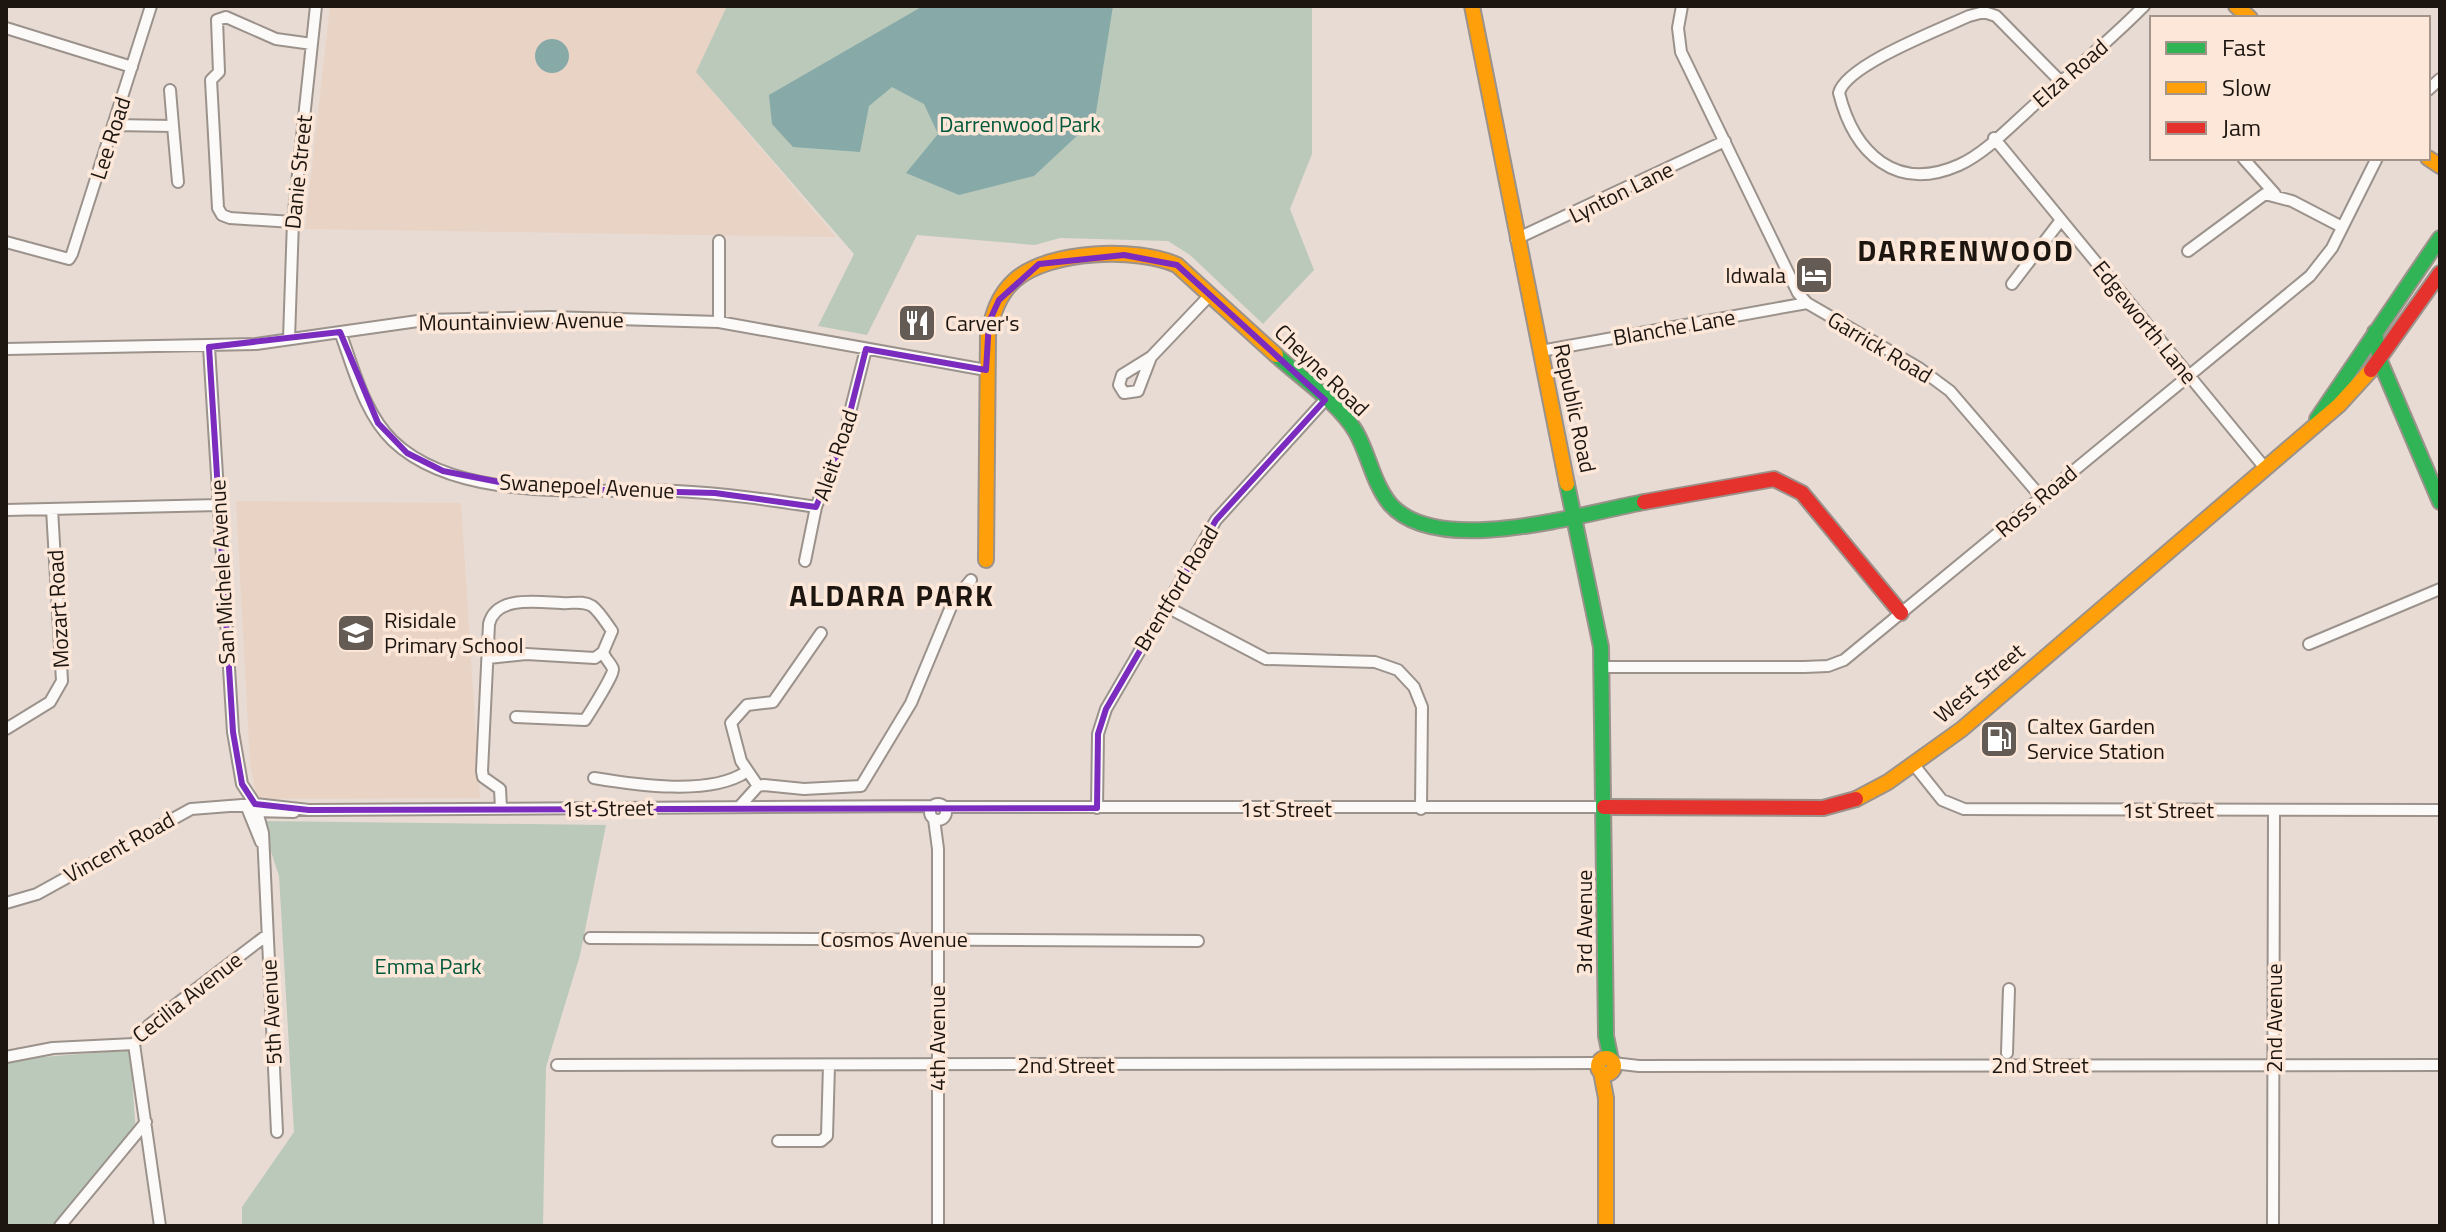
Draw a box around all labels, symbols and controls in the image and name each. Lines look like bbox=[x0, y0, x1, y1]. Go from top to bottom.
legend bbox=[2150, 16, 2430, 160]
text: Fast bbox=[2222, 29, 2266, 65]
street label: Elza Road bbox=[2025, 30, 2115, 116]
text: Slow bbox=[2222, 69, 2271, 105]
street label: Lee Road bbox=[81, 92, 139, 184]
park label: Darrenwood Park bbox=[939, 107, 1101, 141]
text: Jam bbox=[2222, 109, 2261, 145]
street label: Danie Street bbox=[275, 113, 321, 231]
street label: Lynton Lane bbox=[1563, 152, 1679, 232]
district label: DARRENWOOD bbox=[1857, 227, 2075, 273]
street label: Edgeworth Lane bbox=[2084, 253, 2206, 391]
hotel icon: Idwala bbox=[1793, 254, 1835, 296]
place label: Idwala bbox=[1725, 258, 1786, 292]
street label: Blanche Lane bbox=[1610, 300, 1738, 354]
street label: Mountainview Avenue bbox=[418, 302, 624, 340]
restaurant icon: Carver's bbox=[896, 302, 938, 344]
street label: Garrick Road bbox=[1821, 302, 1939, 392]
place label: Carver's bbox=[945, 306, 1019, 340]
street label: Cheyne Road bbox=[1267, 316, 1377, 424]
street label: Republic Road bbox=[1545, 340, 1605, 476]
street label: Aleit Road bbox=[804, 405, 866, 505]
street label: Ross Road bbox=[1988, 457, 2084, 545]
street label: Swanepoel Avenue bbox=[499, 464, 675, 508]
street label: San Michele Avenue bbox=[200, 479, 244, 665]
street label: Brentford Road bbox=[1125, 519, 1227, 657]
street label: Mozart Road bbox=[38, 549, 78, 669]
district label: ALDARA PARK bbox=[789, 572, 995, 618]
place label: Risidale Primary School bbox=[384, 603, 524, 662]
school or university icon: Risidale Primary School bbox=[335, 612, 377, 654]
street label: West Street bbox=[1926, 635, 2032, 731]
place label: Caltex Garden Service Station bbox=[2027, 709, 2165, 768]
fuel station icon: Caltex Garden Service Station bbox=[1978, 718, 2020, 760]
street label: 1st Street bbox=[562, 790, 654, 826]
street label: 1st Street bbox=[1240, 792, 1332, 826]
street label: 1st Street bbox=[2122, 793, 2214, 827]
street label: Vincent Road bbox=[57, 803, 181, 891]
street label: 3rd Avenue bbox=[1567, 870, 1601, 974]
street label: Cosmos Avenue bbox=[820, 922, 968, 956]
street label: Cecilia Avenue bbox=[125, 943, 249, 1051]
park label: Emma Park bbox=[375, 949, 482, 983]
street label: 5th Avenue bbox=[251, 958, 291, 1066]
street label: 2nd Avenue bbox=[2257, 963, 2291, 1073]
street label: 4th Avenue bbox=[920, 985, 954, 1091]
street label: 2nd Street bbox=[1017, 1048, 1115, 1082]
street label: 2nd Street bbox=[1991, 1048, 2089, 1082]

